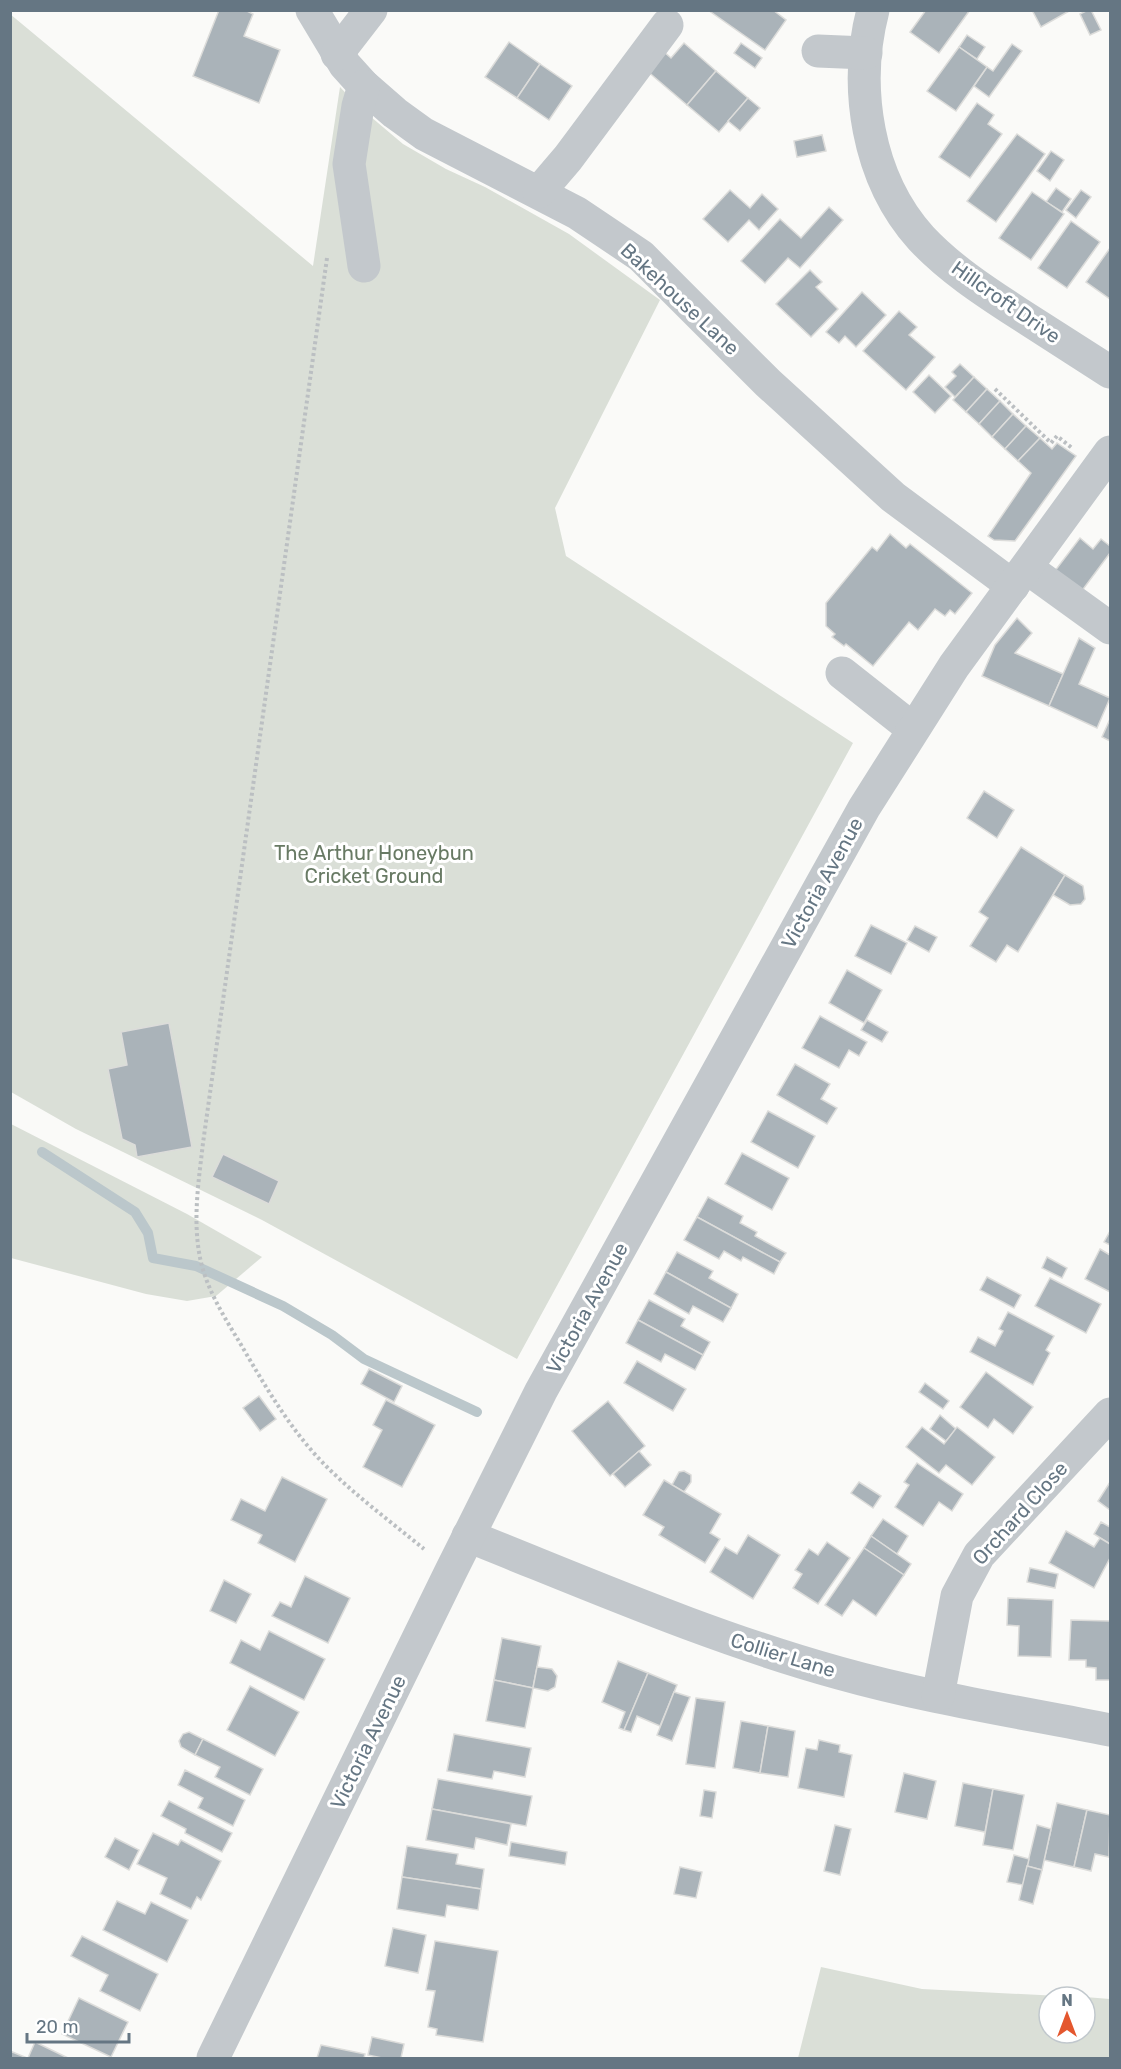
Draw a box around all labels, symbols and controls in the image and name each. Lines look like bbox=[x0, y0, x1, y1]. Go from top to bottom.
street label: Bakehouse Lane bbox=[616, 238, 744, 360]
street label: Hillcroft Drive bbox=[947, 256, 1065, 348]
street label: Victoria Avenue bbox=[776, 813, 868, 953]
park label: The Arthur Honeybun Cricket Ground bbox=[274, 841, 474, 888]
street label: Victoria Avenue bbox=[541, 1238, 633, 1378]
street label: Orchard Close bbox=[967, 1456, 1073, 1570]
street label: Collier Lane bbox=[728, 1628, 838, 1682]
street label: Victoria Avenue bbox=[325, 1671, 411, 1813]
north arrow bbox=[1037, 1985, 1097, 2045]
text: N bbox=[1061, 1991, 1073, 2010]
scale bar bbox=[27, 2006, 129, 2044]
text: 20 m bbox=[36, 2016, 78, 2038]

